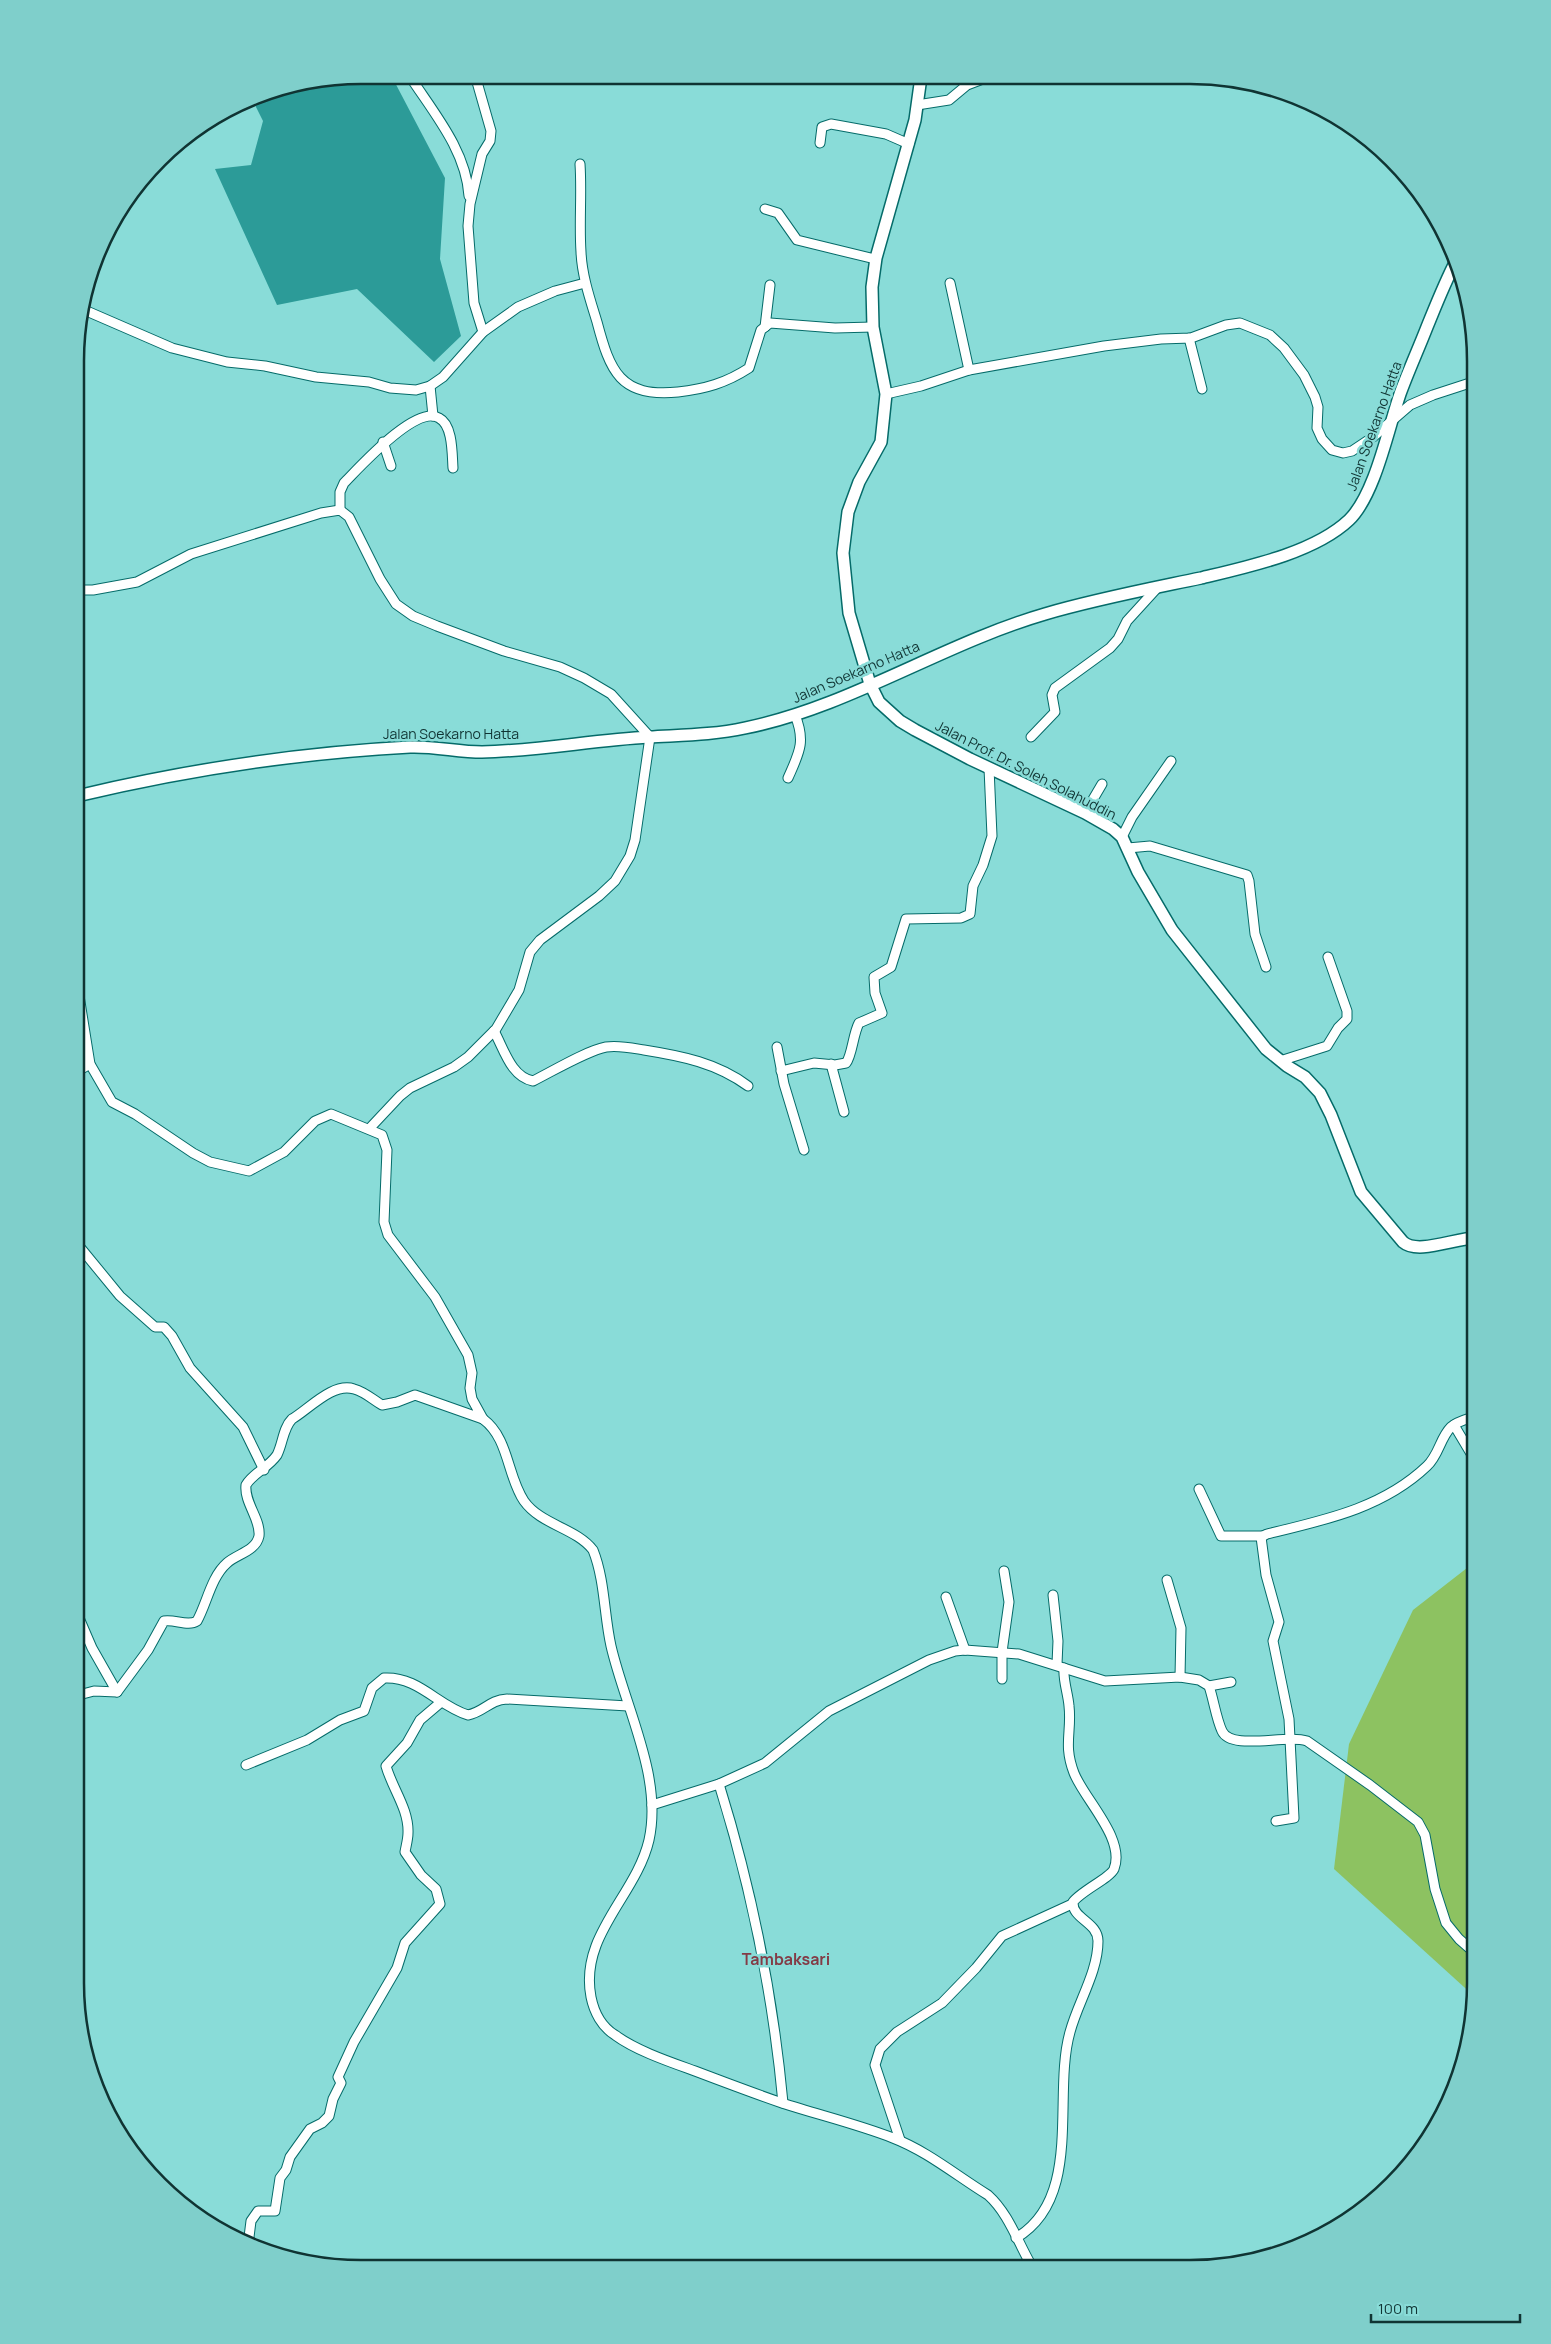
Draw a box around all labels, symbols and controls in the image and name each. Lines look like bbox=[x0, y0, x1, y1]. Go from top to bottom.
street label: Jalan Soekarno Hatta bbox=[1341, 359, 1406, 493]
street label: Jalan Soekarno Hatta bbox=[789, 636, 922, 707]
street label: Jalan Prof. Dr. Soleh Solahuddin bbox=[933, 716, 1120, 824]
street label: Jalan Soekarno Hatta bbox=[383, 724, 519, 743]
district label: Tambaksari bbox=[742, 1948, 830, 1970]
scale bar bbox=[1371, 2292, 1520, 2324]
text: 100 m bbox=[1378, 2298, 1418, 2319]

